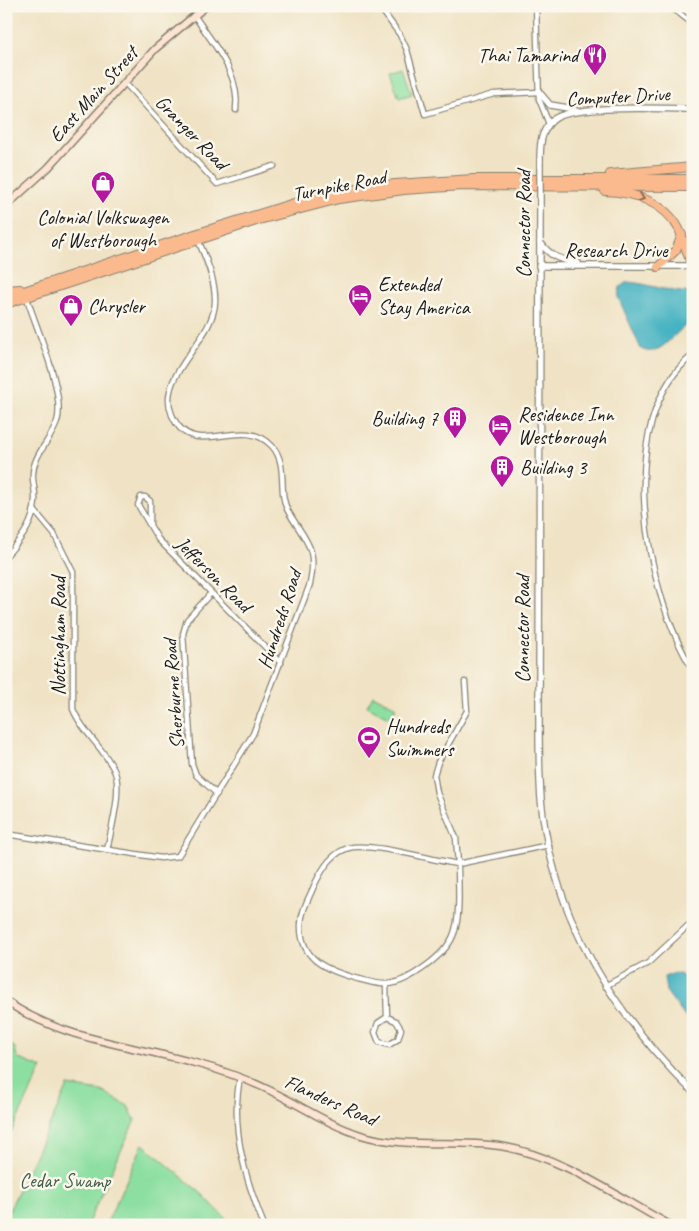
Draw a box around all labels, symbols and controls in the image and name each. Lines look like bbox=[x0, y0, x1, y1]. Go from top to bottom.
street label: East Main Street bbox=[44, 39, 145, 148]
restaurant icon: Thai Tamarind bbox=[582, 42, 608, 76]
place label: Thai Tamarind bbox=[478, 43, 581, 68]
street label: Computer Drive bbox=[566, 81, 672, 112]
street label: Granger Road bbox=[150, 90, 236, 177]
street label: Turnpike Road bbox=[290, 164, 391, 207]
street label: Connector Road bbox=[511, 167, 536, 278]
shop icon: Colonial Volkswagen of Westborough bbox=[90, 170, 116, 204]
one-way arrow bbox=[636, 192, 644, 202]
place label: Colonial Volkswagen of Westborough bbox=[37, 205, 170, 253]
street label: Research Drive bbox=[565, 238, 669, 263]
place label: Extended Stay America bbox=[378, 272, 471, 320]
hotel icon: Extended Stay America bbox=[347, 283, 373, 317]
shop icon: Chrysler bbox=[58, 293, 84, 327]
place label: Chrysler bbox=[88, 294, 146, 319]
place label: Residence Inn Westborough bbox=[518, 402, 614, 450]
building icon: Building 7 bbox=[442, 405, 468, 439]
place label: Building 7 bbox=[372, 406, 439, 431]
hotel icon: Residence Inn Westborough bbox=[487, 413, 513, 447]
building icon: Building 3 bbox=[489, 454, 515, 488]
place label: Building 3 bbox=[520, 455, 588, 480]
street label: Jefferson Road bbox=[170, 530, 259, 620]
street label: Hundreds Road bbox=[252, 563, 308, 672]
street label: Connector Road bbox=[510, 572, 535, 683]
street label: Nottingham Road bbox=[46, 573, 71, 695]
street label: Sherburne Road bbox=[157, 635, 190, 750]
place label: Hundreds Swimmers bbox=[386, 714, 456, 762]
sports icon: Hundreds Swimmers bbox=[356, 725, 382, 759]
street label: Flanders Road bbox=[281, 1069, 384, 1133]
park label: Cedar Swamp bbox=[20, 1168, 112, 1193]

